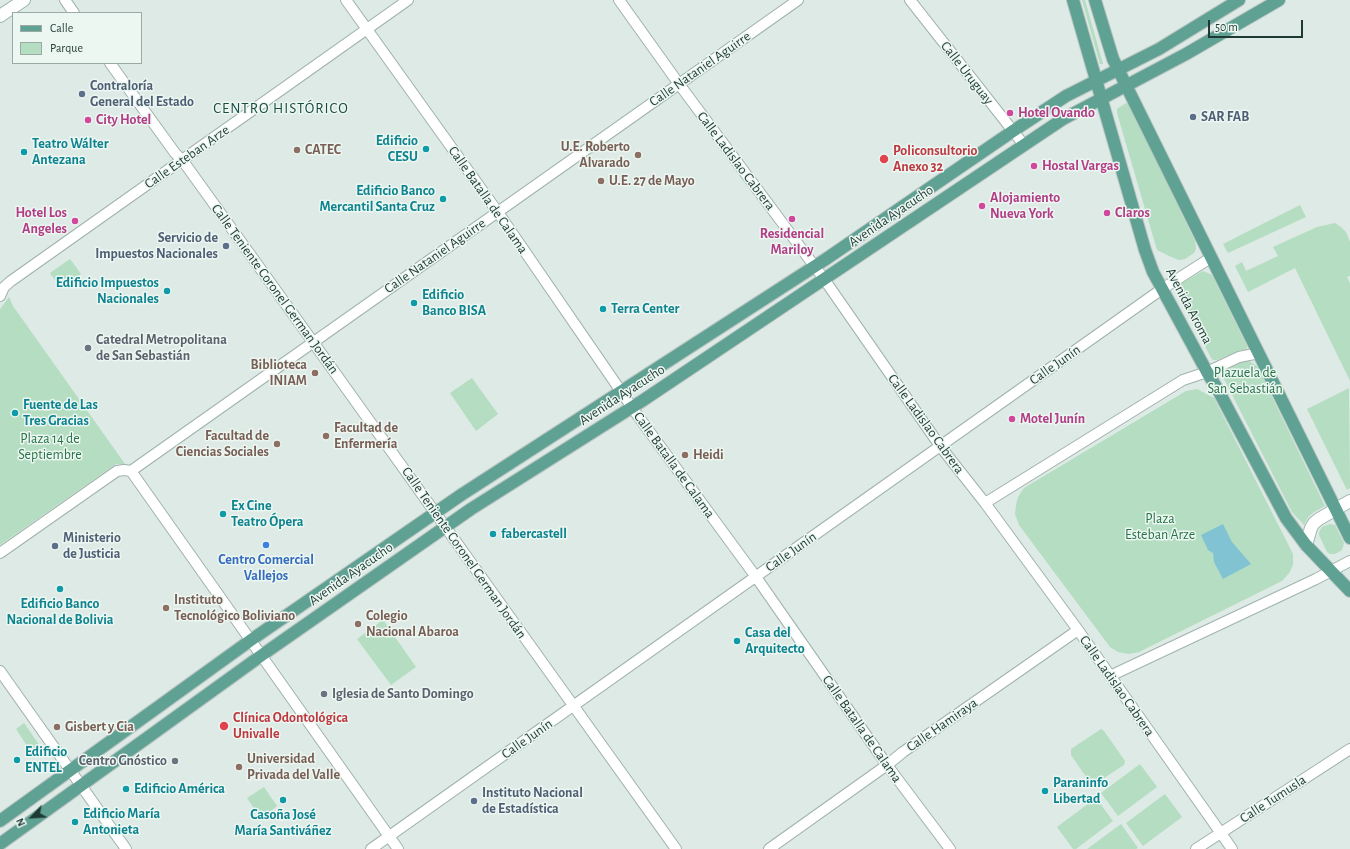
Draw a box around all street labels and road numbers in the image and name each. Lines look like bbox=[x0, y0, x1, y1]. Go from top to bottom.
street label: Calle Nataniel Aguirre bbox=[646, 28, 754, 110]
street label: Calle Uruguay bbox=[937, 38, 997, 108]
street label: Calle Ladislao Cabrera bbox=[693, 108, 779, 214]
street label: Calle Esteban Arze bbox=[141, 122, 233, 192]
street label: Calle Batalla de Calama bbox=[445, 143, 531, 257]
street label: Avenida Ayacucho bbox=[845, 181, 937, 251]
street label: Calle Teniente Coronel German Jordán bbox=[208, 201, 342, 377]
street label: Calle Nataniel Aguirre bbox=[381, 215, 489, 297]
street label: Avenida Aroma bbox=[1162, 265, 1216, 347]
street label: Calle Junín bbox=[1026, 341, 1084, 389]
street label: Avenida Ayacucho bbox=[576, 361, 668, 429]
street label: Calle Ladislao Cabrera bbox=[884, 371, 968, 477]
street label: Calle Batalla de Calama bbox=[630, 409, 718, 521]
street label: Calle Teniente Coronel German Jordán bbox=[398, 464, 530, 642]
street label: Calle Junín bbox=[762, 528, 820, 576]
street label: Avenida Ayacucho bbox=[306, 539, 396, 609]
street label: Calle Ladislao Cabrera bbox=[1076, 632, 1158, 740]
street label: Calle Batalla de Calama bbox=[819, 672, 905, 786]
street label: Calle Hamiraya bbox=[903, 694, 981, 756]
street label: Calle Junín bbox=[498, 715, 556, 763]
street label: Calle Tumusla bbox=[1237, 771, 1309, 827]

